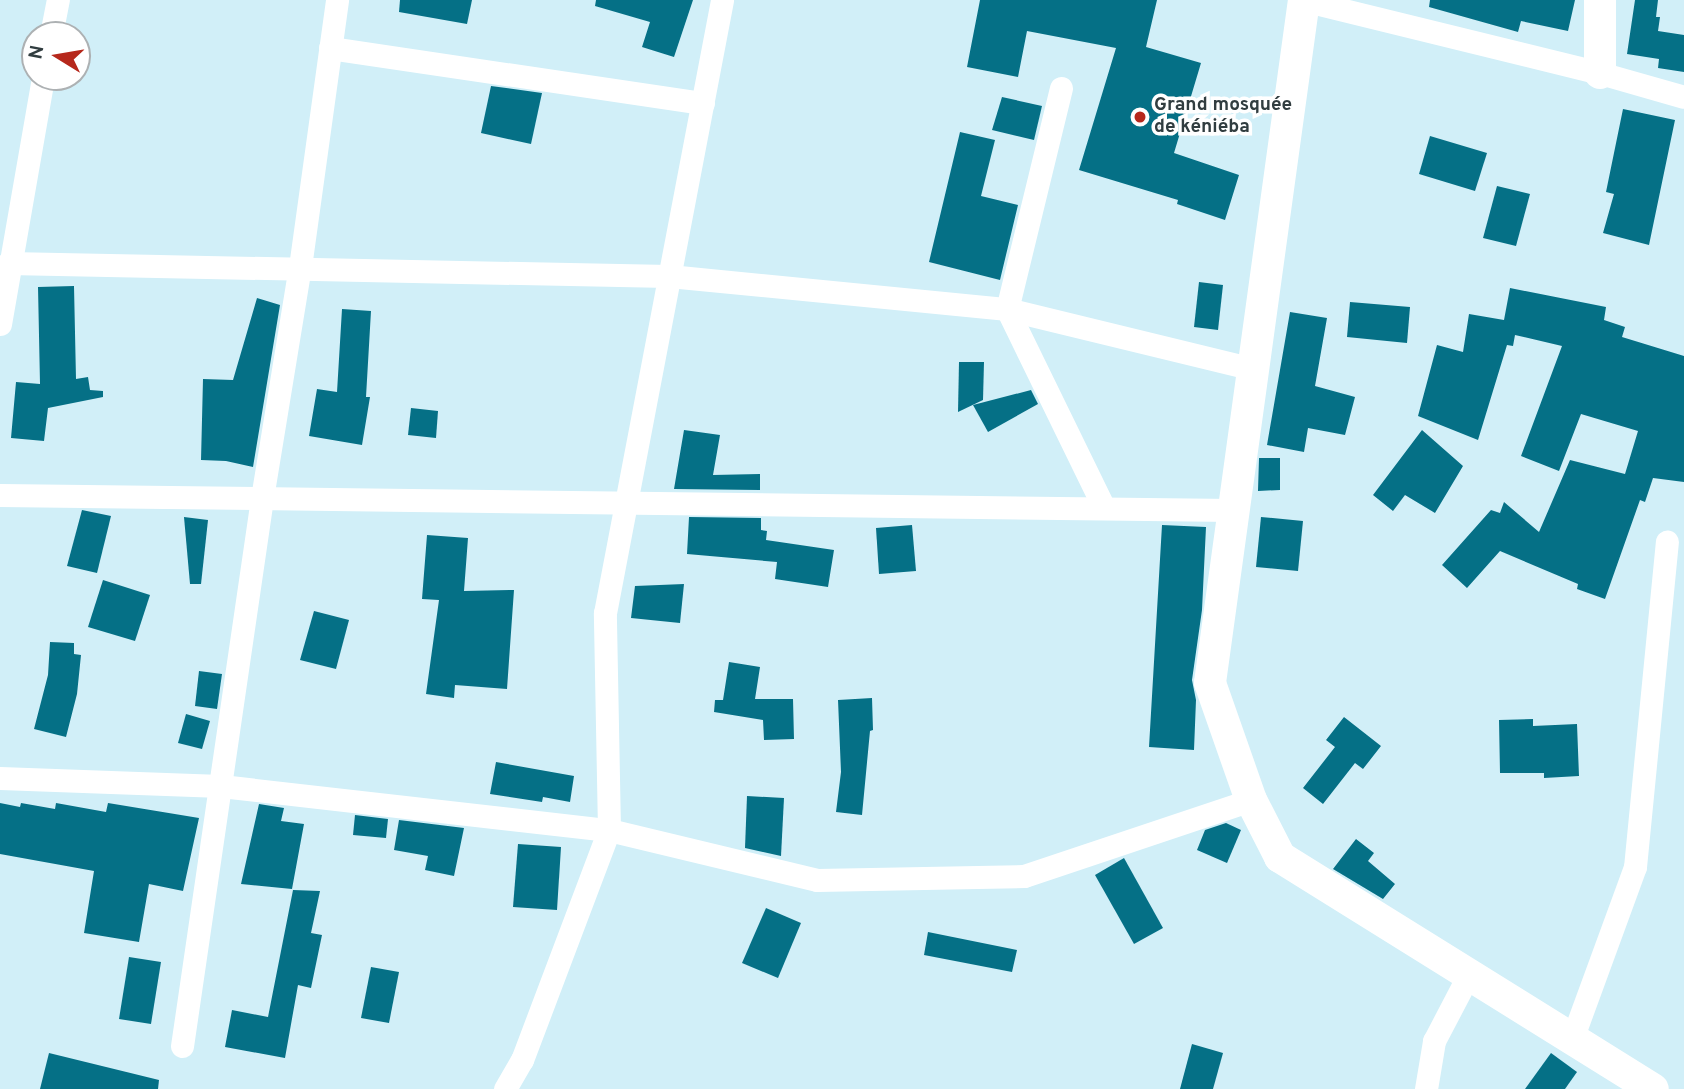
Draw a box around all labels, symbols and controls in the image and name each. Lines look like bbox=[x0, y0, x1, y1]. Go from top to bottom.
north arrow bbox=[21, 21, 91, 91]
text: N bbox=[24, 43, 50, 61]
place label: Grand mosquée de kéniéba bbox=[1154, 95, 1292, 139]
marker: Grand mosquée de kéniéba bbox=[1132, 109, 1148, 125]

